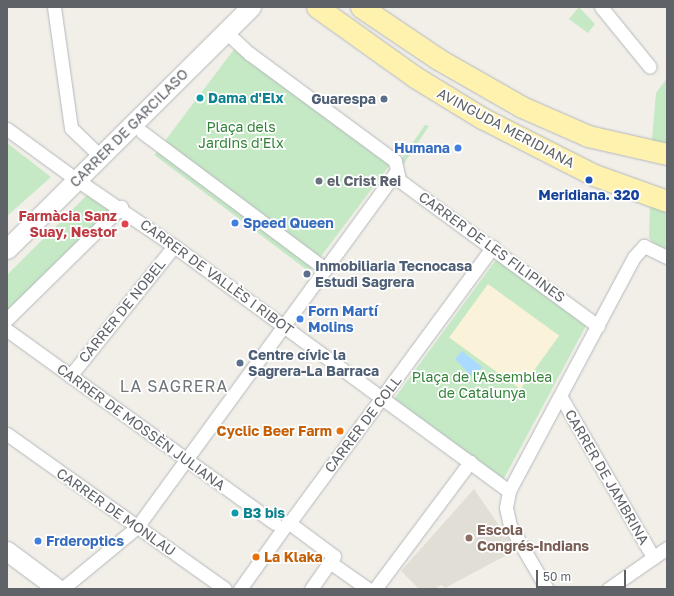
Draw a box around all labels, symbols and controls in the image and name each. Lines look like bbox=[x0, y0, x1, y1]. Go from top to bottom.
street label: CARRER DE GARCILASO bbox=[66, 65, 192, 191]
street label: AVINGUDA MERIDIANA bbox=[434, 85, 578, 171]
place label: Dama d'Elx bbox=[208, 90, 284, 106]
place label: Guarespa bbox=[311, 91, 376, 107]
marker: Dama d'Elx bbox=[195, 93, 205, 103]
marker: Guarespa bbox=[379, 94, 389, 104]
park label: Plaça dels Jardins d'Elx bbox=[198, 119, 284, 152]
place label: Humana bbox=[394, 140, 450, 156]
marker: Humana bbox=[453, 143, 463, 153]
place label: el Crist Rei bbox=[327, 173, 401, 189]
marker: Meridiana. 320 bbox=[584, 175, 594, 185]
marker: el Crist Rei bbox=[314, 176, 324, 186]
place label: Meridiana. 320 bbox=[538, 187, 640, 203]
street label: CARRER DE LES FILIPINES bbox=[416, 188, 568, 306]
place label: Farmàcia Sanz Suay, Nestor bbox=[18, 208, 117, 240]
place label: Speed Queen bbox=[243, 215, 334, 231]
street label: CARRER DE VALLÈS I RIBOT bbox=[137, 216, 297, 338]
marker: Speed Queen bbox=[230, 218, 240, 228]
marker: Farmàcia Sanz Suay, Nestor bbox=[120, 219, 130, 229]
street label: CARRER DE NOBEL bbox=[75, 256, 169, 366]
place label: Inmobiliaria Tecnocasa Estudi Sagrera bbox=[315, 258, 472, 290]
marker: Inmobiliaria Tecnocasa Estudi Sagrera bbox=[302, 269, 312, 279]
place label: Forn Martí Molins bbox=[308, 303, 378, 336]
marker: Forn Martí Molins bbox=[295, 314, 305, 324]
place label: Centre cívic la Sagrera-La Barraca bbox=[248, 347, 379, 380]
marker: Centre cívic la Sagrera-La Barraca bbox=[235, 358, 245, 368]
street label: CARRER DE MOSSÈN JULIANA bbox=[54, 360, 228, 494]
park label: Plaça de l'Assemblea de Catalunya bbox=[412, 369, 552, 402]
street label: CARRER DE COLL bbox=[321, 372, 405, 476]
district label: LA SAGRERA bbox=[120, 376, 228, 396]
street label: CARRER DE JAMBRINA bbox=[561, 406, 653, 548]
place label: Cyclic Beer Farm bbox=[217, 423, 332, 439]
marker: Cyclic Beer Farm bbox=[335, 426, 345, 436]
street label: CARRER DE MONLAU bbox=[53, 464, 179, 560]
place label: B3 bis bbox=[243, 505, 285, 521]
marker: B3 bis bbox=[230, 508, 240, 518]
place label: Escola Congrés-Indians bbox=[477, 522, 589, 554]
place label: Frderoptics bbox=[46, 533, 124, 549]
marker: Escola Congrés-Indians bbox=[464, 533, 474, 543]
marker: Frderoptics bbox=[33, 536, 43, 546]
place label: La Klaka bbox=[264, 549, 323, 565]
marker: La Klaka bbox=[251, 552, 261, 562]
scale bar bbox=[538, 562, 628, 588]
text: 50 m bbox=[543, 569, 571, 584]

